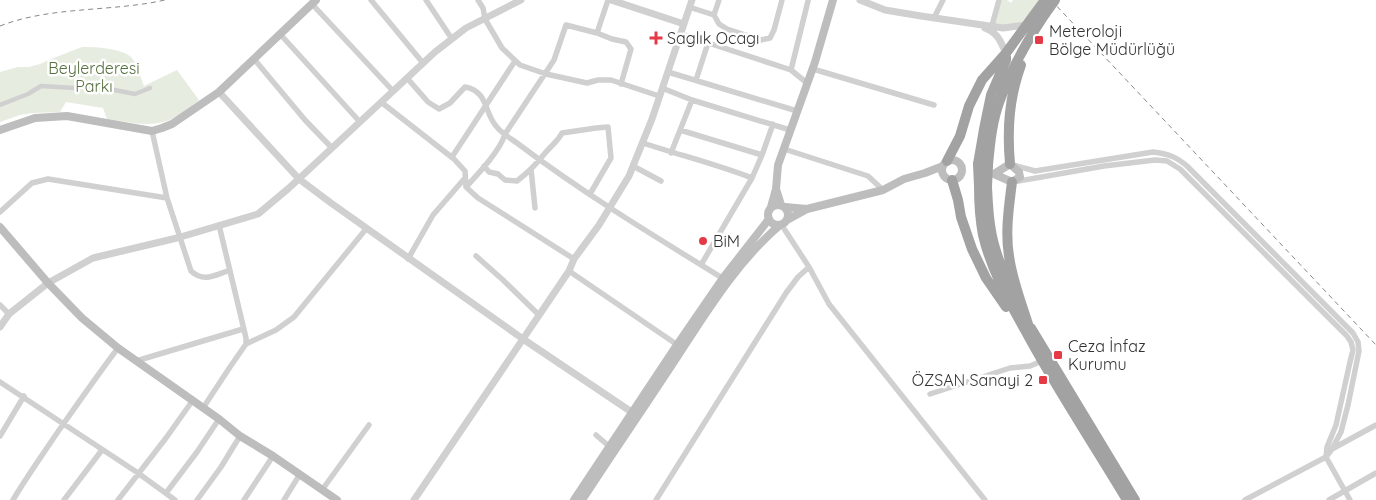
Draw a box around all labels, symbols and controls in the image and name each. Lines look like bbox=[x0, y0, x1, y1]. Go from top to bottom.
place label: Meteroloji Bölge Müdürlüğü bbox=[1049, 21, 1175, 59]
place label: Saglık Ocagı bbox=[667, 28, 759, 48]
marker: Saglık Ocagı bbox=[649, 31, 663, 45]
marker: Meteroloji Bölge Müdürlüğü bbox=[1033, 34, 1045, 46]
park label: Beylerderesi Parkı bbox=[48, 58, 140, 96]
place label: BiM bbox=[713, 231, 740, 251]
marker: BiM bbox=[697, 235, 709, 247]
place label: Ceza İnfaz Kurumu bbox=[1068, 336, 1146, 374]
marker: Ceza İnfaz Kurumu bbox=[1052, 349, 1064, 361]
place label: ÖZSAN Sanayi 2 bbox=[912, 370, 1033, 390]
marker: ÖZSAN Sanayi 2 bbox=[1037, 374, 1049, 386]

